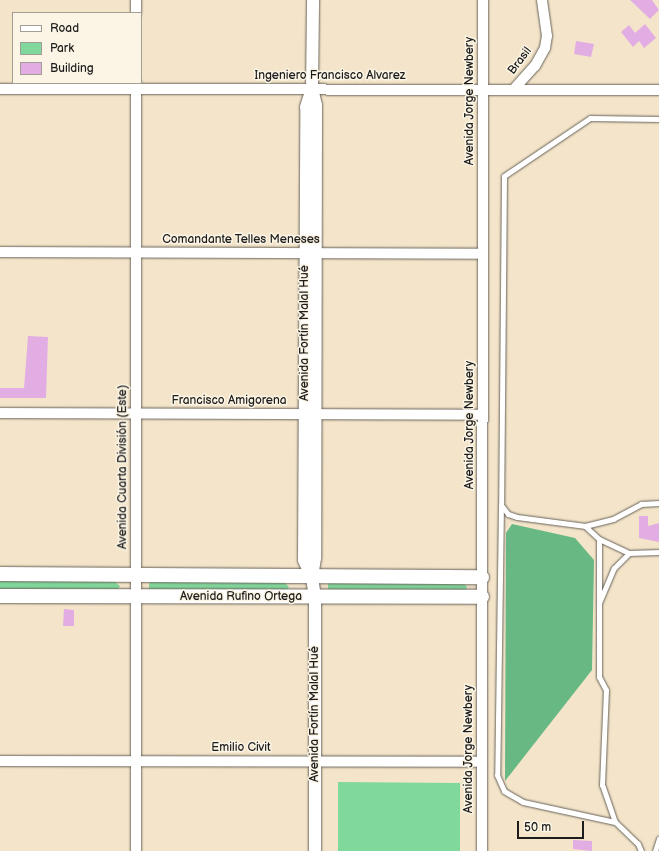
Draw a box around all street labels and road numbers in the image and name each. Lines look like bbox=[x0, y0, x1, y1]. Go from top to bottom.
street label: Avenida Jorge Newbery bbox=[463, 37, 477, 165]
street label: Brasil bbox=[505, 44, 535, 78]
street label: Ingeniero Francisco Alvarez bbox=[254, 69, 406, 83]
street label: Comandante Telles Meneses bbox=[162, 233, 320, 247]
street label: Avenida Fortín Malal Hué bbox=[298, 265, 312, 401]
street label: Avenida Jorge Newbery bbox=[463, 361, 477, 489]
street label: Avenida Cuarta División (Este) bbox=[116, 385, 130, 549]
street label: Francisco Amigorena bbox=[172, 394, 286, 408]
street label: Avenida Rufino Ortega bbox=[180, 590, 302, 604]
street label: Avenida Fortín Malal Hué bbox=[308, 646, 322, 782]
street label: Avenida Jorge Newbery bbox=[462, 685, 476, 813]
street label: Emilio Civit bbox=[211, 741, 271, 755]

